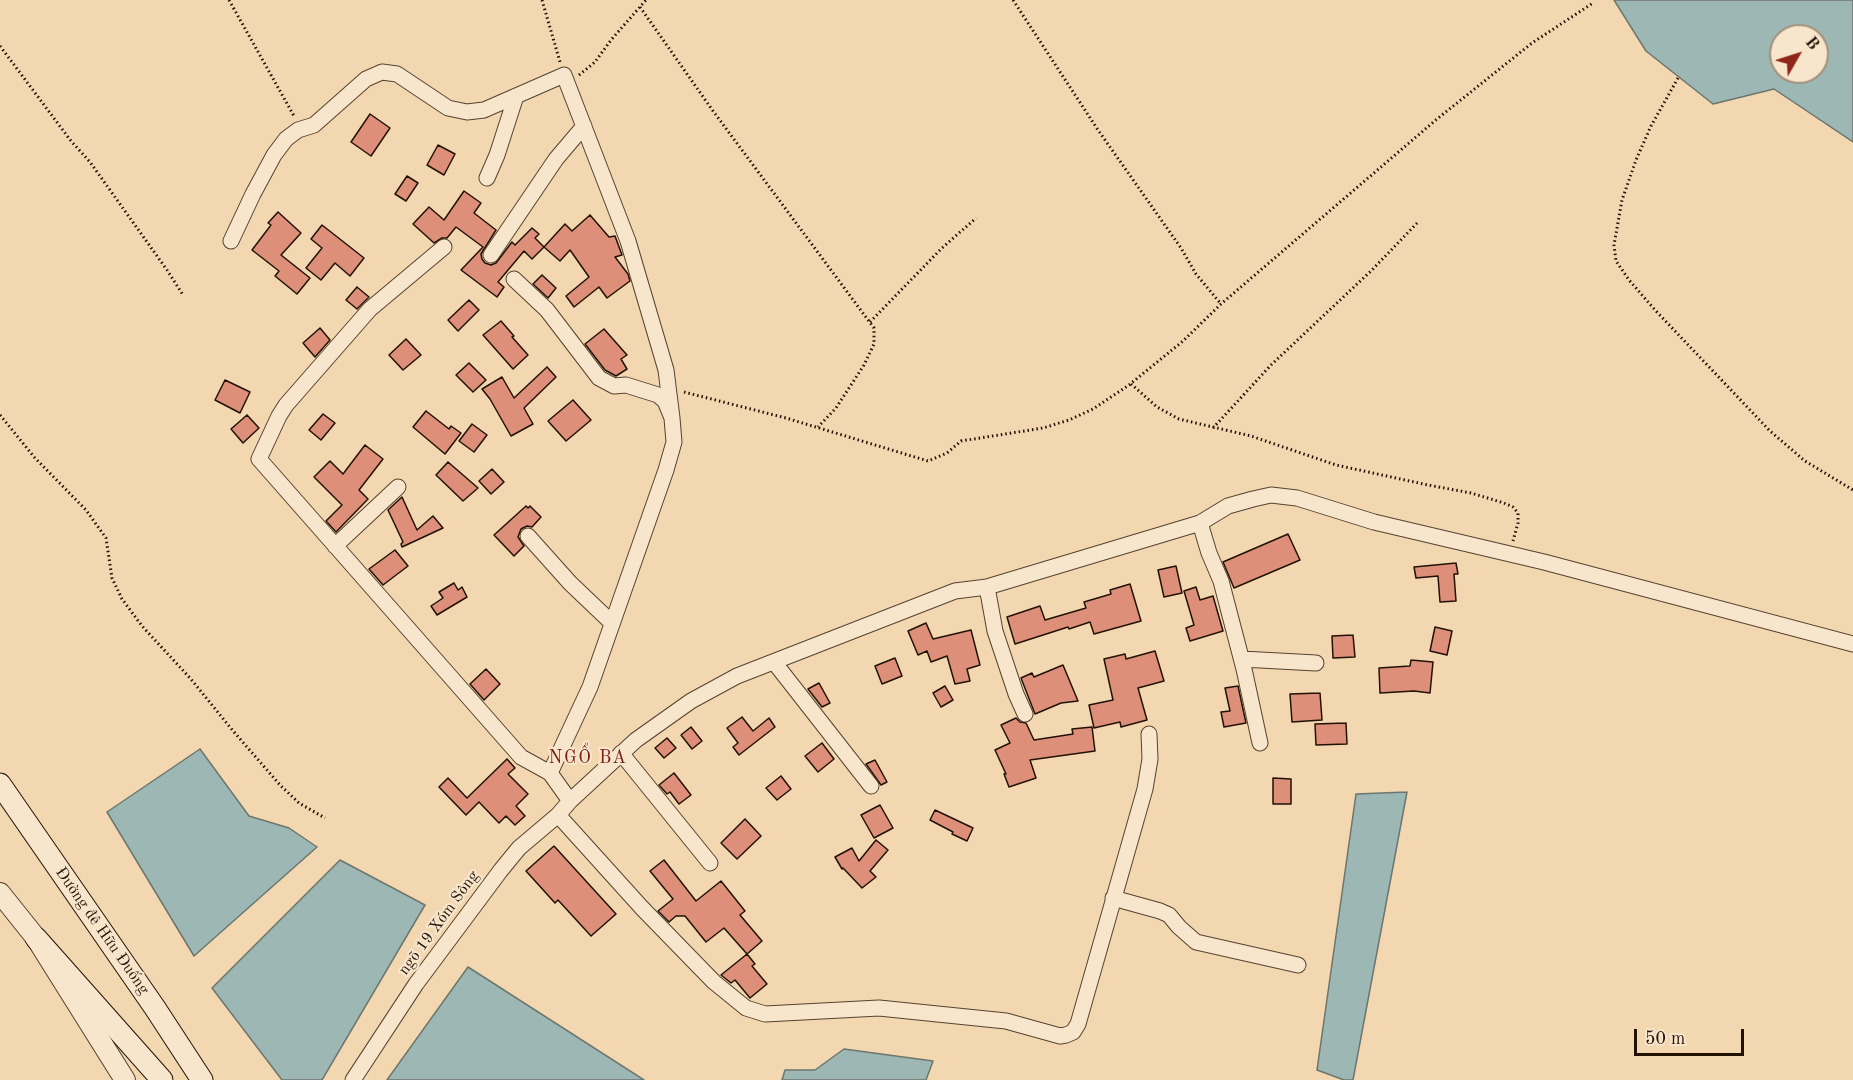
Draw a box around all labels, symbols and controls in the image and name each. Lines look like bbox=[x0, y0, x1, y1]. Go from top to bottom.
north arrow bbox=[1769, 24, 1829, 84]
text: B bbox=[1802, 34, 1821, 53]
district label: NGỔ BA bbox=[549, 747, 627, 769]
street label: Đường đê Hữu Đuống bbox=[51, 864, 153, 998]
street label: ngõ 19 Xóm Sông bbox=[395, 867, 483, 979]
scale bar bbox=[1637, 1017, 1746, 1055]
text: 50 m bbox=[1645, 1030, 1685, 1048]

